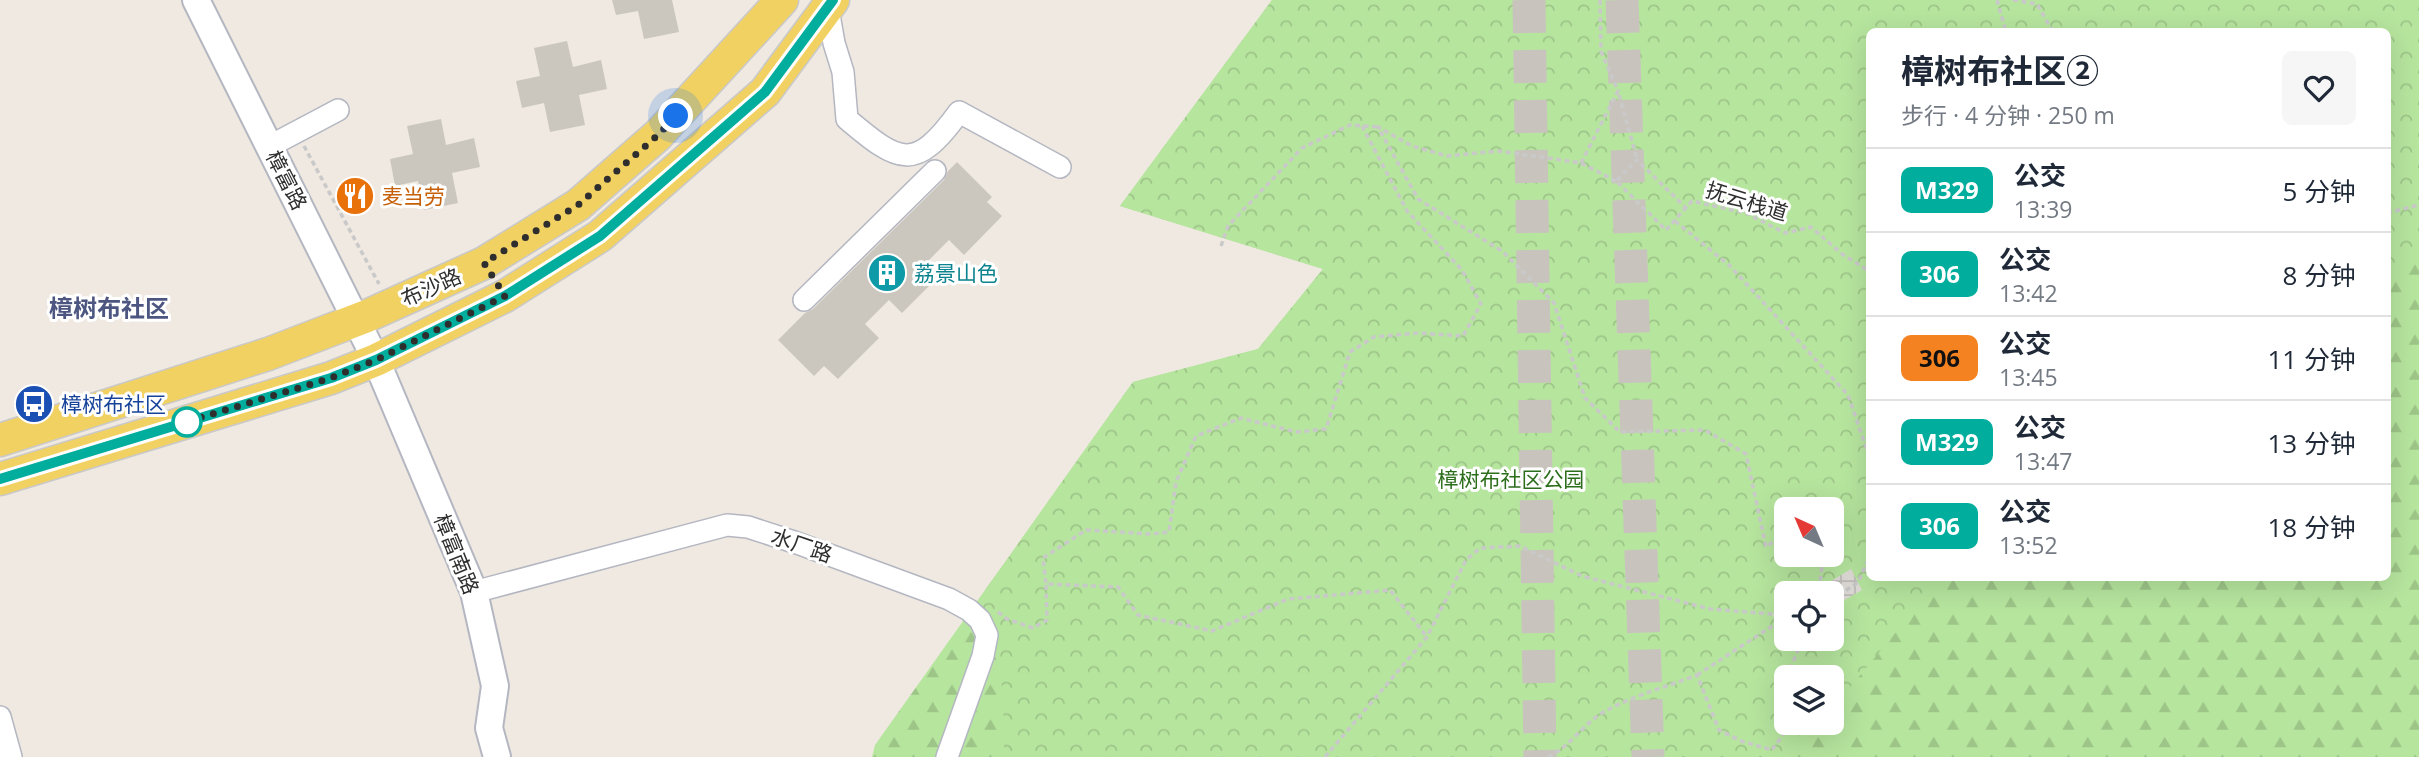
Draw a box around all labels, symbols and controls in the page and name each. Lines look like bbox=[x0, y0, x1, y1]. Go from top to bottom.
text: 樟树布社区② bbox=[1901, 48, 2099, 93]
button: heart bbox=[2282, 51, 2356, 125]
your location bbox=[658, 98, 693, 133]
text: 步行 · 4 分钟 · 250 m bbox=[1901, 99, 2115, 131]
street label: 樟富路 bbox=[260, 146, 314, 214]
text: 公交 bbox=[2014, 157, 2066, 193]
text: M329 bbox=[1915, 173, 1979, 206]
text: 5 分钟 bbox=[2282, 173, 2356, 209]
restaurant icon: 麦当劳 bbox=[334, 175, 376, 217]
street label: 抚云栈道 bbox=[1703, 175, 1791, 227]
place label: 麦当劳 bbox=[382, 182, 445, 210]
text: 13:39 bbox=[2014, 193, 2072, 225]
text: 公交 bbox=[1999, 241, 2051, 277]
building icon: 荔景山色 bbox=[866, 252, 908, 294]
text: 306 bbox=[1919, 257, 1960, 290]
text: 8 分钟 bbox=[2282, 257, 2356, 293]
place label: 荔景山色 bbox=[914, 259, 998, 287]
street label: 布沙路 bbox=[397, 261, 465, 313]
text: 13:42 bbox=[1999, 277, 2058, 309]
district label: 樟树布社区 bbox=[49, 291, 169, 324]
text: 公交 bbox=[1999, 325, 2051, 361]
text: 306 bbox=[1919, 341, 1960, 374]
text: 11 分钟 bbox=[2268, 341, 2356, 377]
text: 13:45 bbox=[1999, 361, 2058, 393]
bus stop icon: 樟树布社区 bbox=[13, 383, 55, 425]
place label: 樟树布社区 bbox=[61, 390, 166, 418]
unlabelled marker bbox=[172, 407, 202, 437]
text: 公交 bbox=[2014, 409, 2066, 445]
text: M329 bbox=[1915, 425, 1979, 458]
text: 13 分钟 bbox=[2268, 425, 2356, 461]
text: 13:47 bbox=[2014, 445, 2072, 477]
park label: 樟树布社区公园 bbox=[1438, 465, 1585, 493]
text: 公交 bbox=[1999, 493, 2051, 529]
north arrow bbox=[1774, 497, 1844, 567]
map controls bbox=[1774, 497, 1844, 735]
text: 306 bbox=[1919, 509, 1960, 542]
text: 18 分钟 bbox=[2268, 509, 2356, 545]
street label: 樟富南路 bbox=[428, 510, 486, 598]
street label: 水厂路 bbox=[768, 522, 836, 568]
text: 13:52 bbox=[1999, 529, 2058, 561]
button: locate bbox=[1774, 581, 1844, 651]
button: layers bbox=[1774, 665, 1844, 735]

